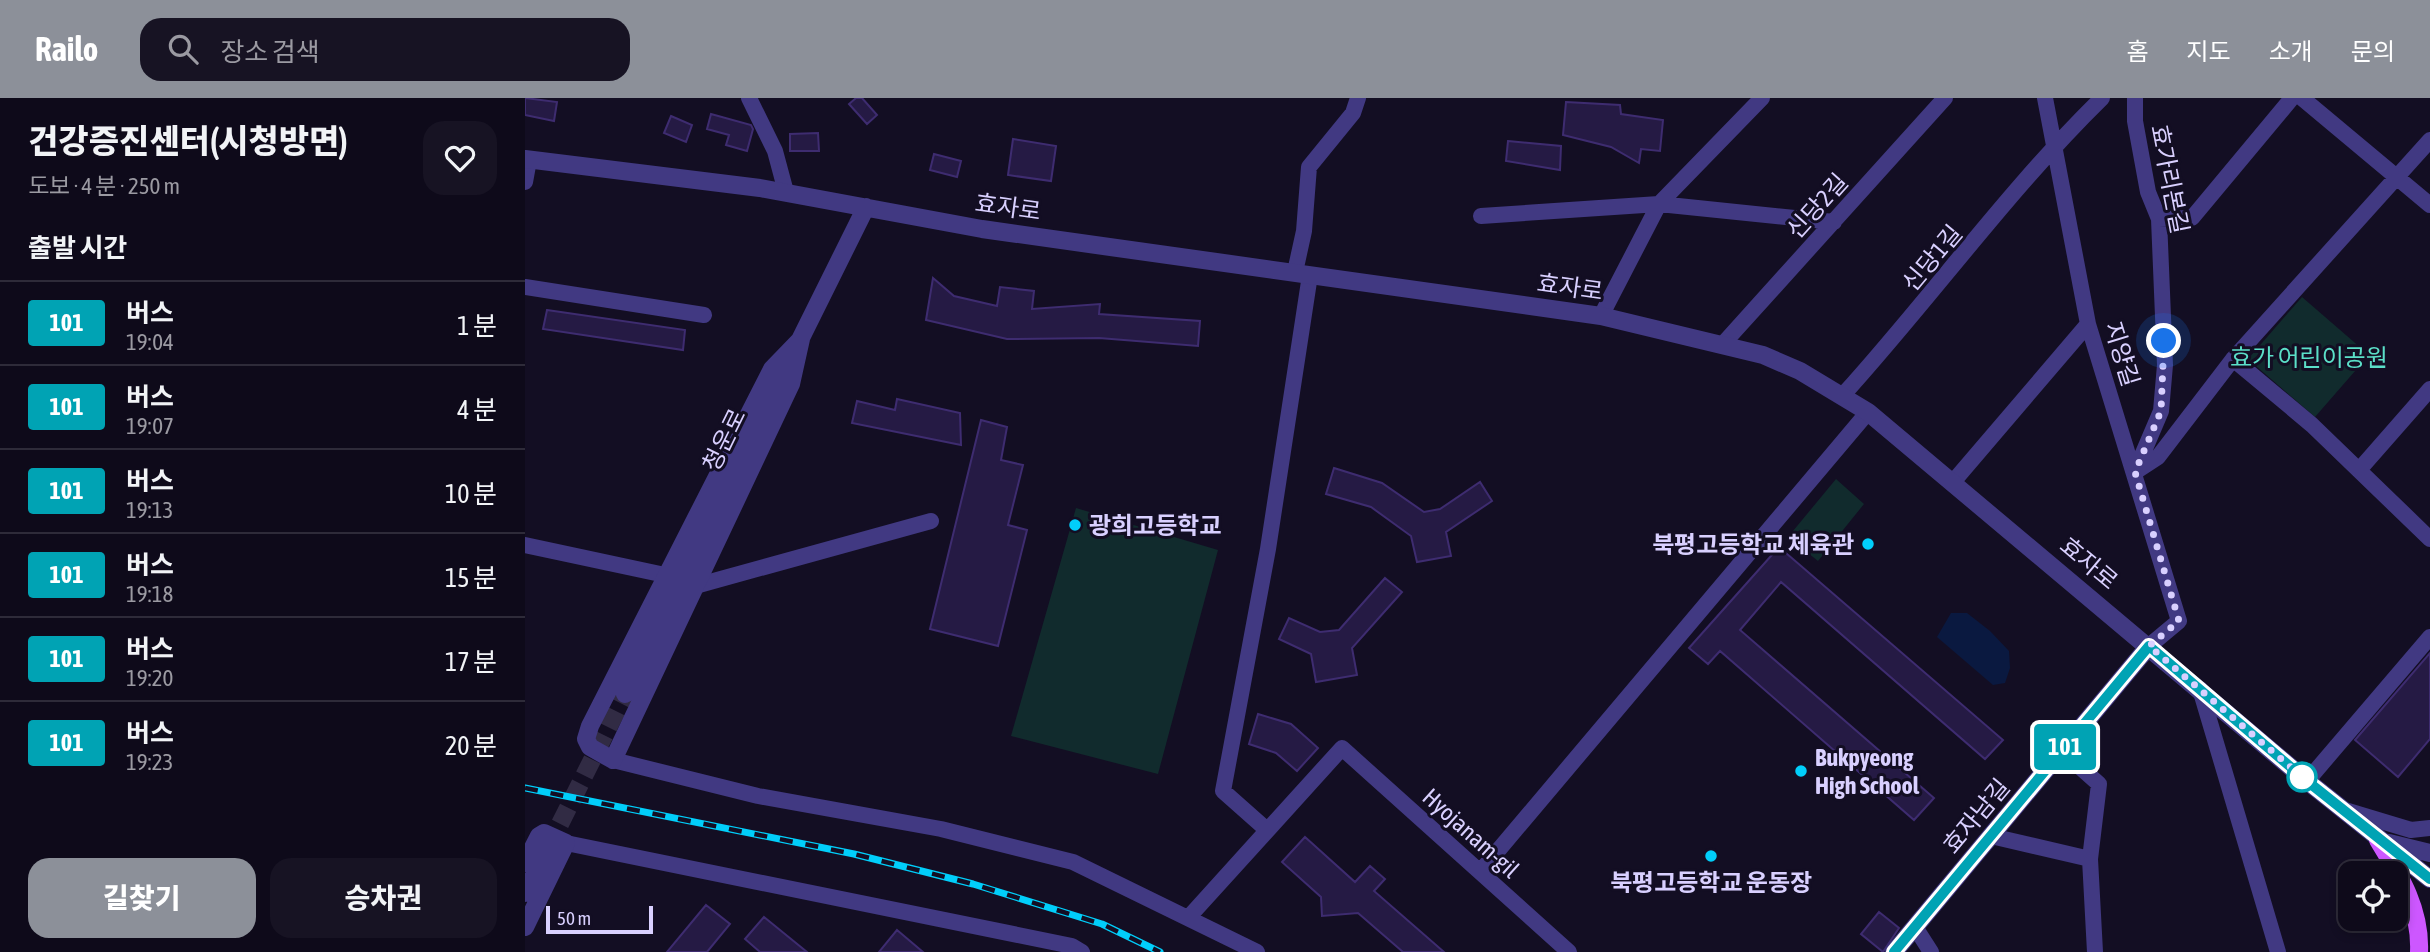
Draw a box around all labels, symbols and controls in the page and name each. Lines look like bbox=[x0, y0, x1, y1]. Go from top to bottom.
search box bbox=[140, 18, 630, 81]
text: Railo bbox=[35, 30, 98, 68]
icon: search bbox=[164, 30, 202, 68]
text: 장소 검색 bbox=[220, 37, 320, 67]
text: 홈 bbox=[2126, 38, 2148, 65]
text: 지도 bbox=[2186, 38, 2231, 65]
text: 소개 bbox=[2269, 38, 2313, 65]
text: 문의 bbox=[2351, 38, 2395, 65]
button: heart bbox=[423, 121, 497, 195]
text: 건강증진센터(시청방면) bbox=[28, 122, 347, 160]
street label: 효가리본길 bbox=[2146, 122, 2194, 236]
street label: 신당2길 bbox=[1781, 168, 1853, 244]
text: 도보 · 4 분 · 250 m bbox=[28, 173, 180, 199]
street label: 효자로 bbox=[973, 189, 1043, 225]
street label: 신당1길 bbox=[1897, 220, 1967, 296]
text: 출발 시간 bbox=[28, 233, 127, 263]
street label: 효자로 bbox=[1535, 269, 1605, 305]
text: 버스 bbox=[126, 298, 174, 328]
text: 101 bbox=[50, 309, 83, 336]
text: 1 분 bbox=[457, 311, 497, 341]
street label: 지양길 bbox=[2099, 318, 2145, 390]
your location bbox=[2146, 323, 2181, 358]
text: 19:04 bbox=[126, 329, 174, 355]
park label: 효가 어린이공원 bbox=[2230, 344, 2388, 371]
text: 버스 bbox=[126, 382, 174, 412]
text: 101 bbox=[50, 393, 83, 420]
text: 4 분 bbox=[457, 395, 497, 425]
street label: 청운로 bbox=[697, 404, 751, 476]
text: 19:07 bbox=[126, 413, 174, 439]
text: 버스 bbox=[126, 466, 174, 496]
text: 101 bbox=[50, 477, 83, 504]
text: 10 분 bbox=[445, 479, 497, 509]
text: 19:13 bbox=[126, 497, 173, 523]
place label: 광희고등학교 bbox=[1089, 512, 1221, 539]
marker: 광희고등학교 bbox=[1067, 517, 1083, 533]
place label: 북평고등학교 체육관 bbox=[1652, 531, 1854, 558]
street label: 효자로 bbox=[2055, 531, 2123, 595]
marker: 북평고등학교 체육관 bbox=[1860, 536, 1876, 552]
text: 버스 bbox=[126, 550, 174, 580]
text: 101 bbox=[50, 561, 83, 588]
text: 15 분 bbox=[445, 563, 497, 593]
text: 19:18 bbox=[126, 581, 173, 607]
text: 버스 bbox=[126, 634, 174, 664]
text: 101 bbox=[50, 645, 83, 672]
text: 17 분 bbox=[445, 647, 497, 677]
text: 19:20 bbox=[126, 665, 173, 691]
text: 버스 bbox=[126, 718, 174, 748]
line badge: 101 bbox=[2025, 724, 2105, 770]
text: 101 bbox=[50, 729, 83, 756]
text: 20 분 bbox=[445, 731, 497, 761]
text: 101 bbox=[2048, 733, 2082, 760]
place label: Bukpyeong High School bbox=[1815, 744, 1920, 799]
text: 19:23 bbox=[126, 749, 173, 775]
unlabelled marker bbox=[2287, 762, 2317, 792]
marker: Bukpyeong High School bbox=[1793, 763, 1809, 779]
street label: 효자남길 bbox=[1937, 773, 2015, 859]
street label: Hyojanam-gil bbox=[1417, 783, 1525, 884]
marker: 북평고등학교 운동장 bbox=[1703, 848, 1719, 864]
button: 길찾기 bbox=[28, 858, 256, 938]
button: 승차권 bbox=[270, 858, 497, 938]
map controls bbox=[2338, 861, 2408, 931]
button: locate bbox=[2338, 861, 2408, 931]
place label: 북평고등학교 운동장 bbox=[1610, 869, 1812, 896]
scale bar bbox=[546, 903, 653, 935]
text: 50 m bbox=[557, 907, 591, 929]

